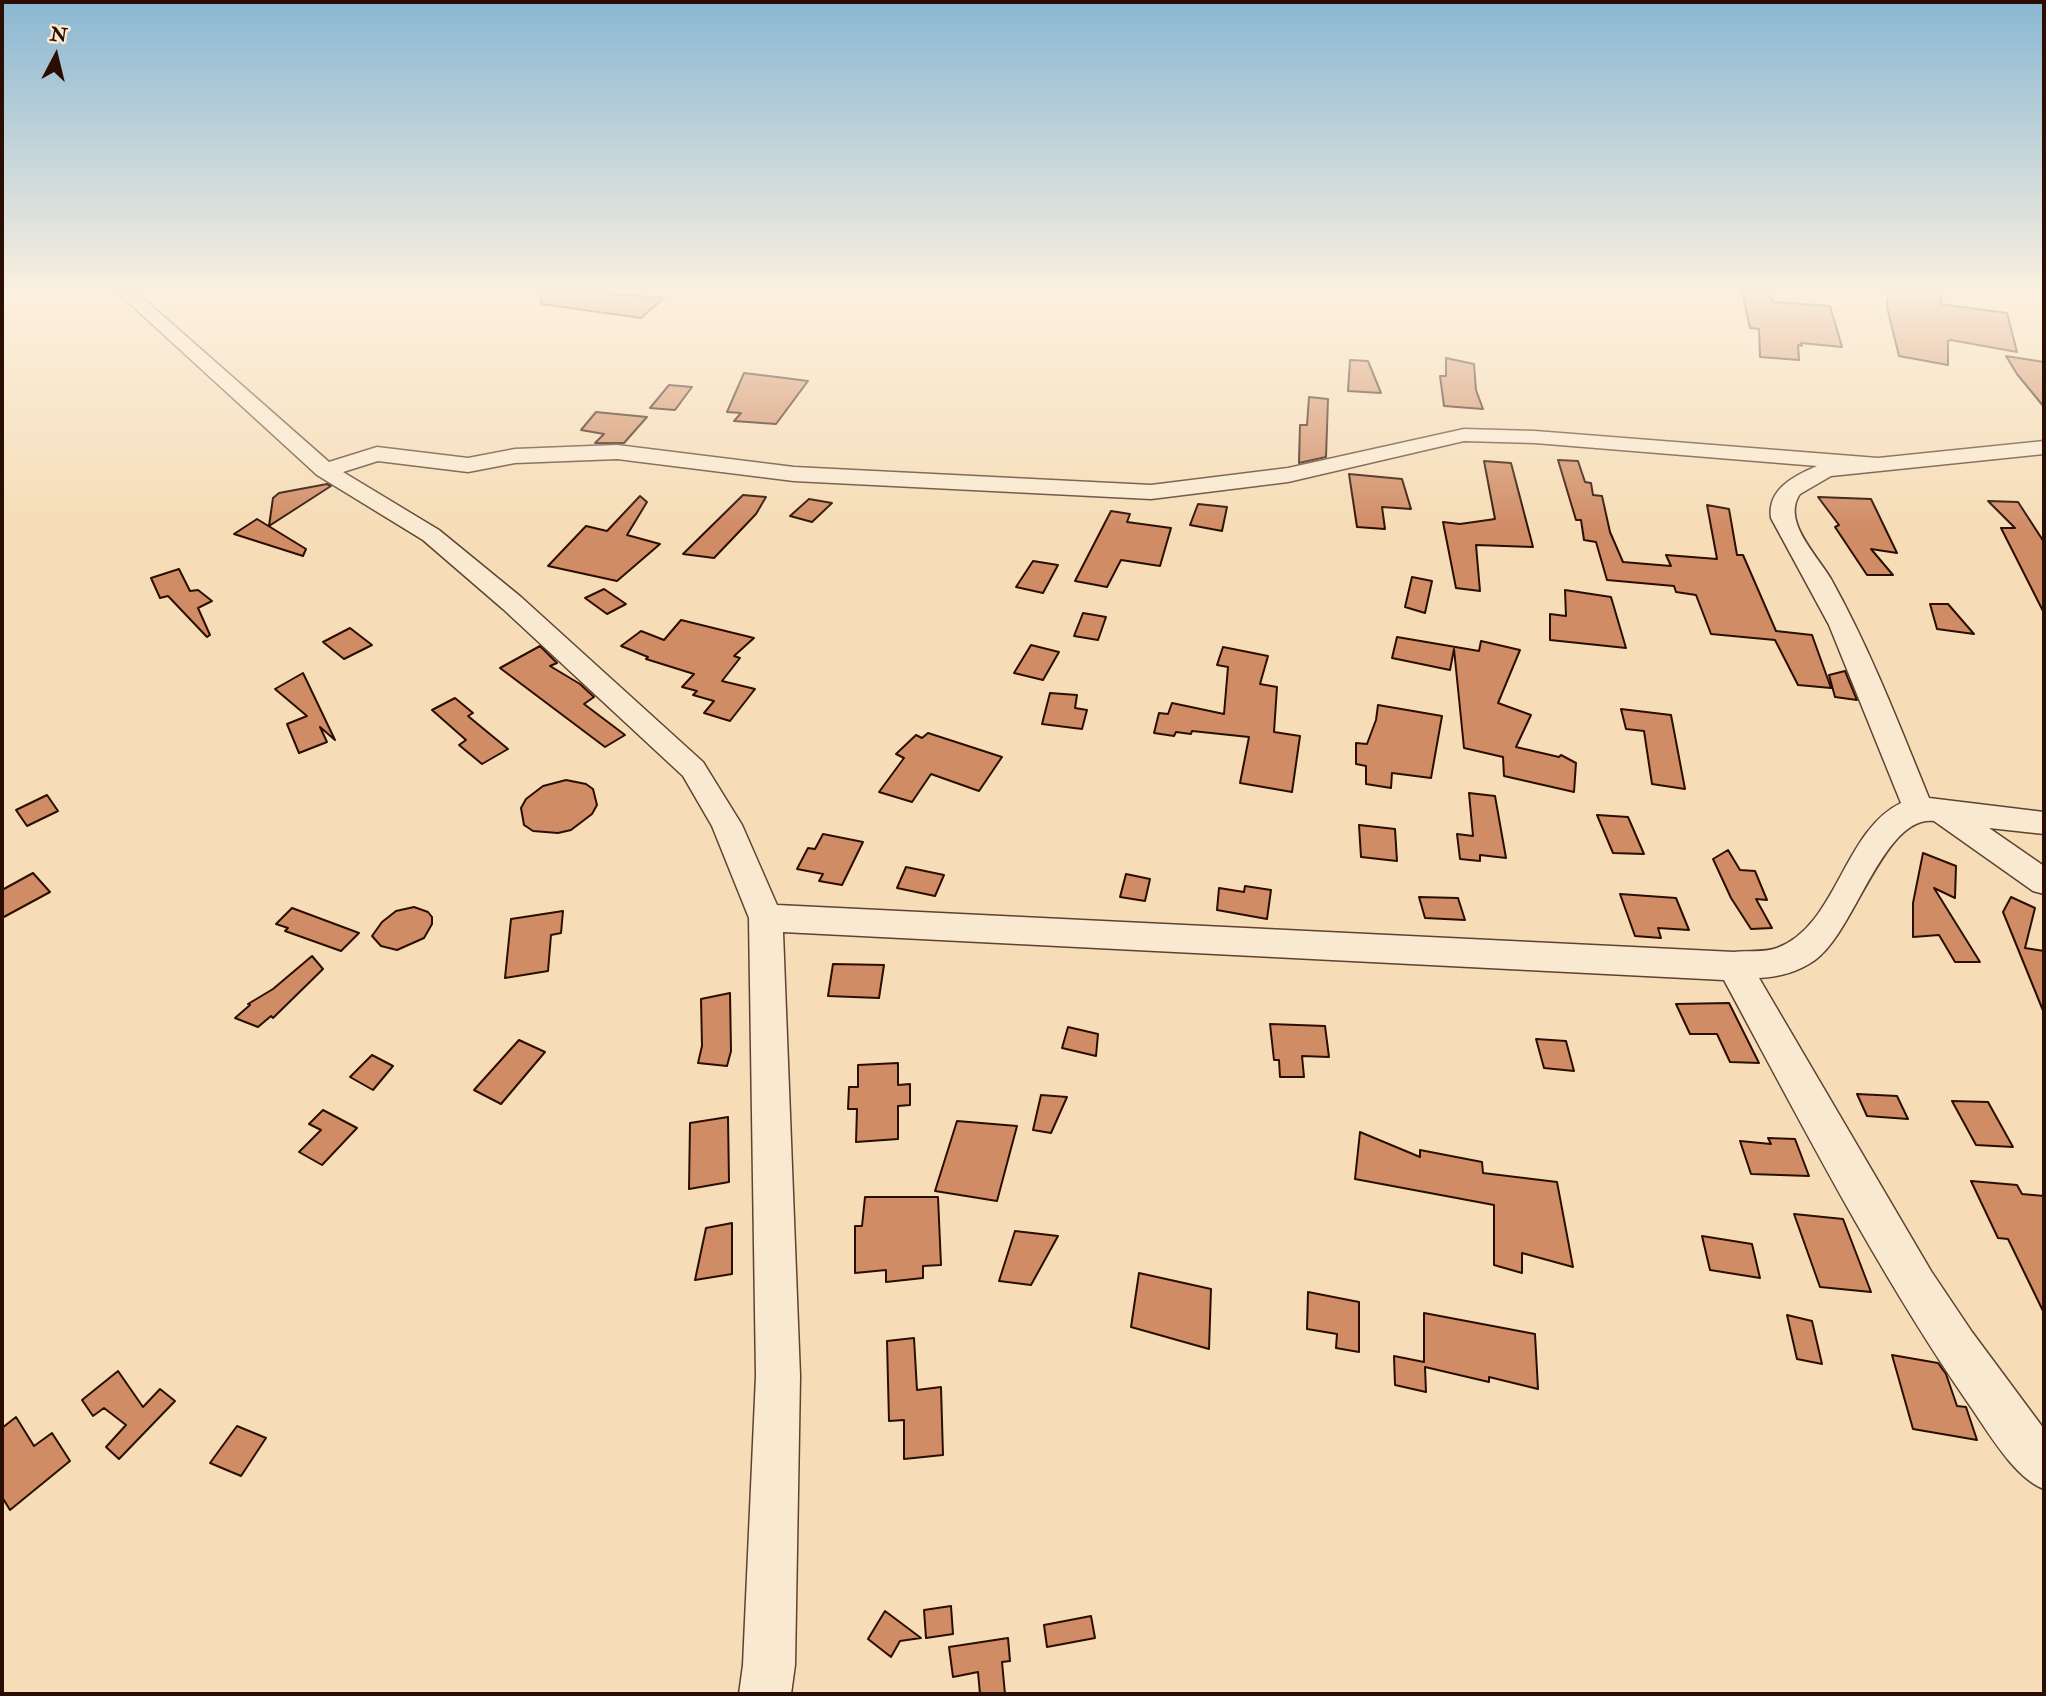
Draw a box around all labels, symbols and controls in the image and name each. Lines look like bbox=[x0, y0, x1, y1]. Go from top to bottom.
north arrow bbox=[21, 21, 91, 91]
text: N bbox=[49, 22, 68, 48]

